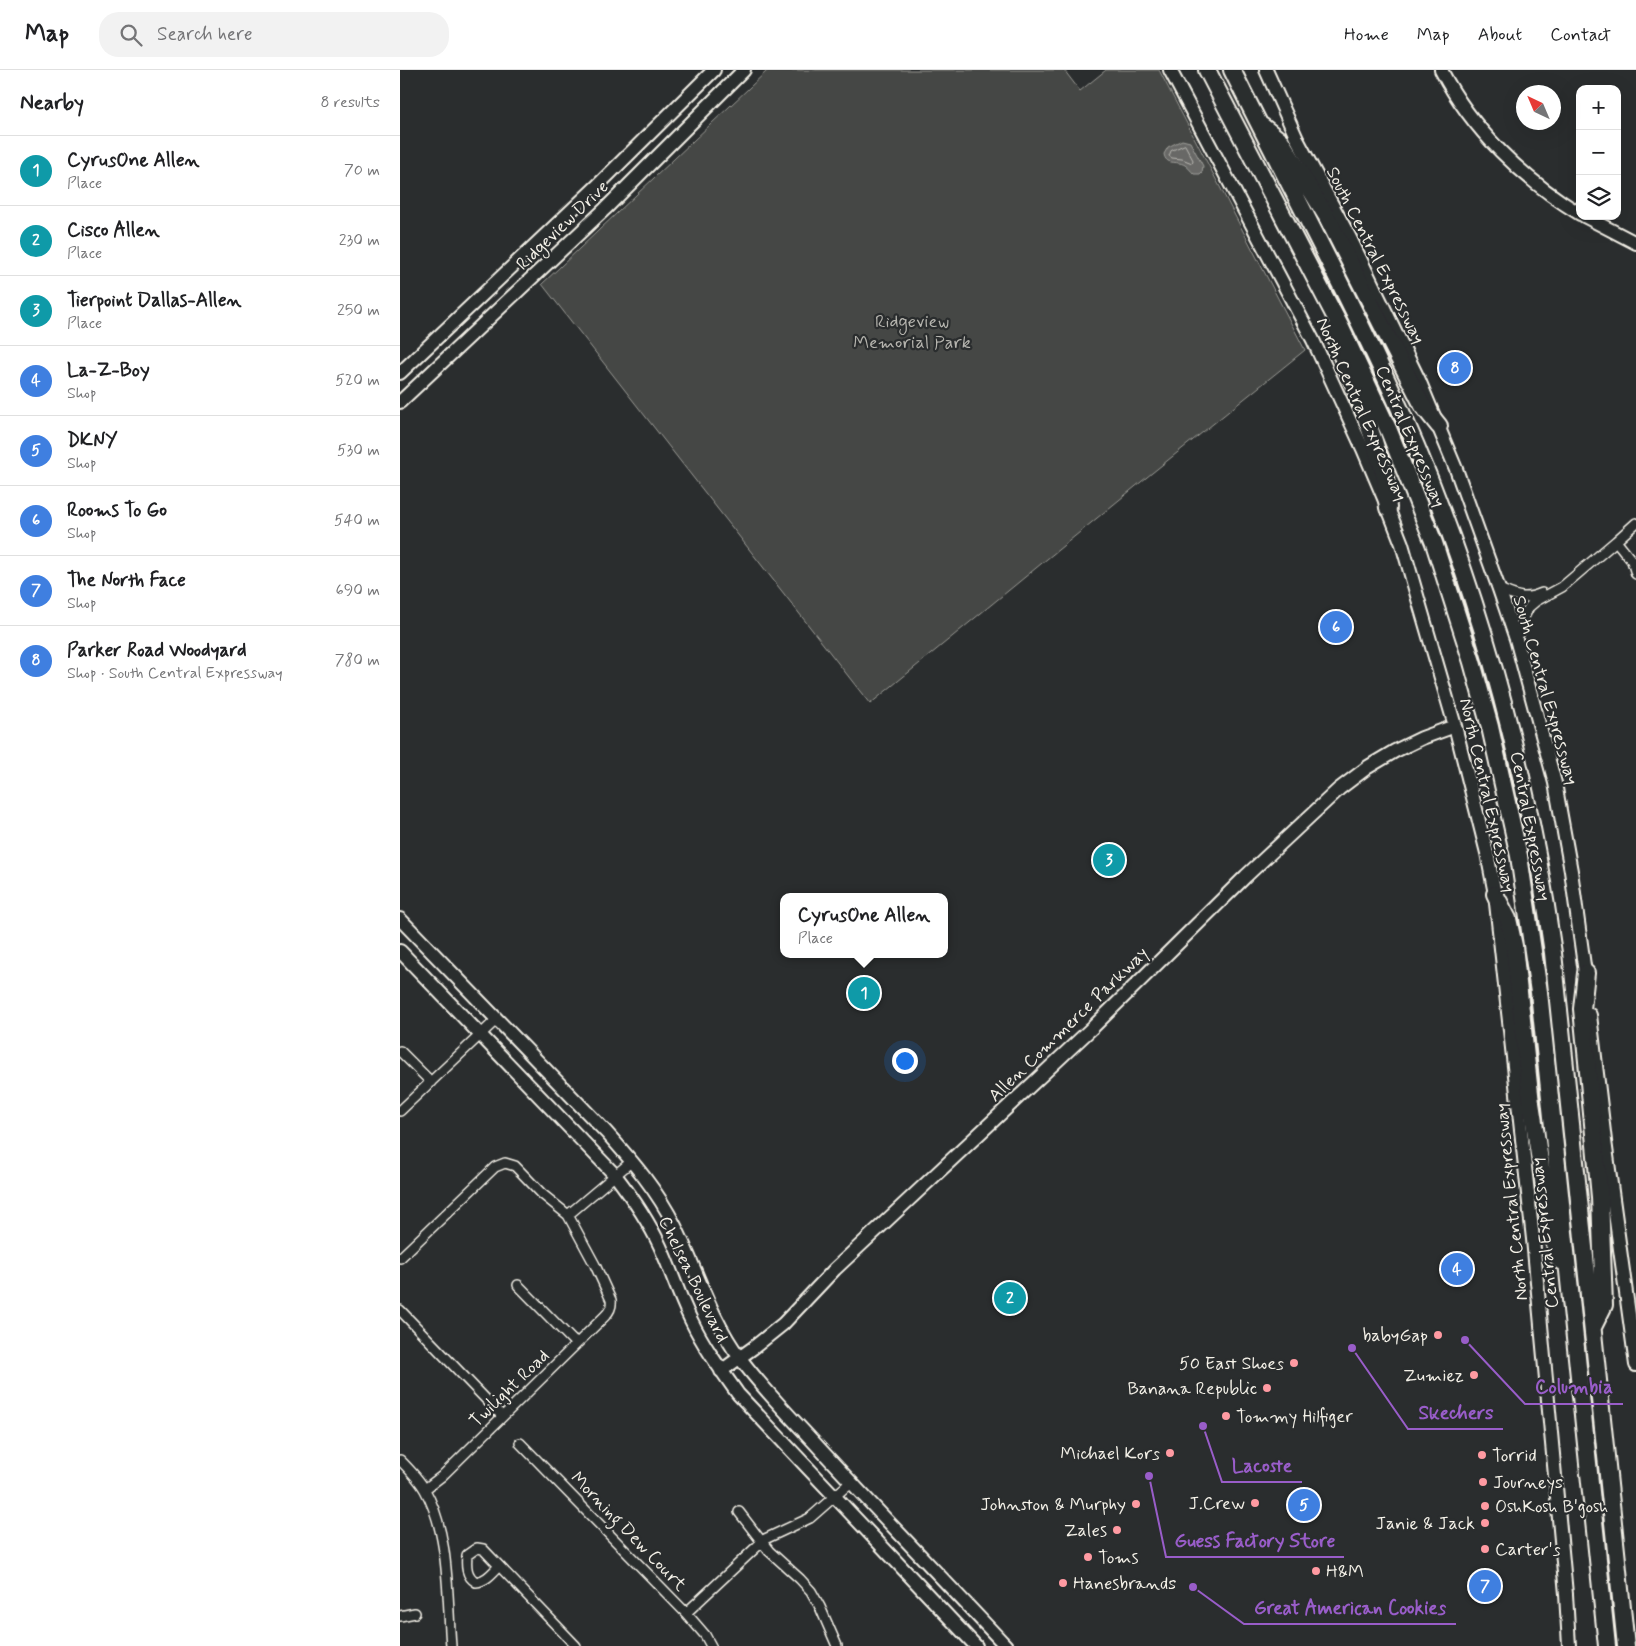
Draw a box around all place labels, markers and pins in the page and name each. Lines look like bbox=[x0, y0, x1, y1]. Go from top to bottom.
pin: 8 bbox=[1439, 349, 1471, 387]
pin: 6 bbox=[1320, 608, 1352, 646]
pin: 3 bbox=[1093, 841, 1125, 879]
pin: 1 bbox=[848, 974, 880, 1012]
pin: 4 bbox=[1441, 1250, 1473, 1288]
pin: 2 bbox=[994, 1279, 1026, 1317]
place label: babyGap bbox=[1362, 1324, 1428, 1348]
marker: babyGap bbox=[1432, 1329, 1444, 1341]
place label: 50 East Shoes bbox=[1179, 1352, 1284, 1376]
marker: 50 East Shoes bbox=[1288, 1357, 1300, 1369]
place label: Zumiez bbox=[1403, 1364, 1464, 1388]
marker: Zumiez bbox=[1468, 1369, 1480, 1381]
callout: Columbia bbox=[1525, 1370, 1623, 1404]
place label: Banana Republic bbox=[1127, 1377, 1257, 1401]
marker: Banana Republic bbox=[1261, 1382, 1273, 1394]
callout: Skechers bbox=[1408, 1395, 1503, 1429]
place label: Tommy Hilfiger bbox=[1236, 1405, 1353, 1429]
marker: Tommy Hilfiger bbox=[1220, 1410, 1232, 1422]
place label: Michael Kors bbox=[1060, 1442, 1160, 1466]
place label: Torrid bbox=[1492, 1444, 1537, 1468]
marker: Michael Kors bbox=[1164, 1447, 1176, 1459]
callout: Lacoste bbox=[1222, 1448, 1302, 1482]
marker: Torrid bbox=[1476, 1449, 1488, 1461]
place label: Journeys bbox=[1493, 1471, 1563, 1495]
marker: Journeys bbox=[1477, 1476, 1489, 1488]
pin: 5 bbox=[1288, 1486, 1320, 1524]
place label: J.Crew bbox=[1189, 1492, 1245, 1516]
place label: Johnston & Murphy bbox=[980, 1493, 1126, 1517]
place label: OshKosh B'gosh bbox=[1495, 1495, 1608, 1519]
marker: J.Crew bbox=[1249, 1497, 1261, 1509]
marker: Johnston & Murphy bbox=[1130, 1498, 1142, 1510]
marker: OshKosh B'gosh bbox=[1479, 1500, 1491, 1512]
place label: Janie & Jack bbox=[1376, 1512, 1475, 1536]
marker: Janie & Jack bbox=[1479, 1517, 1491, 1529]
place label: Zales bbox=[1064, 1519, 1107, 1543]
callout: Guess Factory Store bbox=[1166, 1523, 1344, 1557]
marker: Zales bbox=[1111, 1524, 1123, 1536]
place label: Carter's bbox=[1495, 1538, 1561, 1562]
marker: Carter's bbox=[1479, 1543, 1491, 1555]
place label: Toms bbox=[1098, 1546, 1139, 1570]
marker: Toms bbox=[1082, 1551, 1094, 1563]
place label: H&M bbox=[1326, 1560, 1364, 1584]
marker: H&M bbox=[1310, 1565, 1322, 1577]
pin: 7 bbox=[1469, 1567, 1501, 1605]
place label: Hanesbrands bbox=[1073, 1572, 1176, 1596]
marker: Hanesbrands bbox=[1057, 1577, 1069, 1589]
callout: Great American Cookies bbox=[1244, 1590, 1456, 1624]

